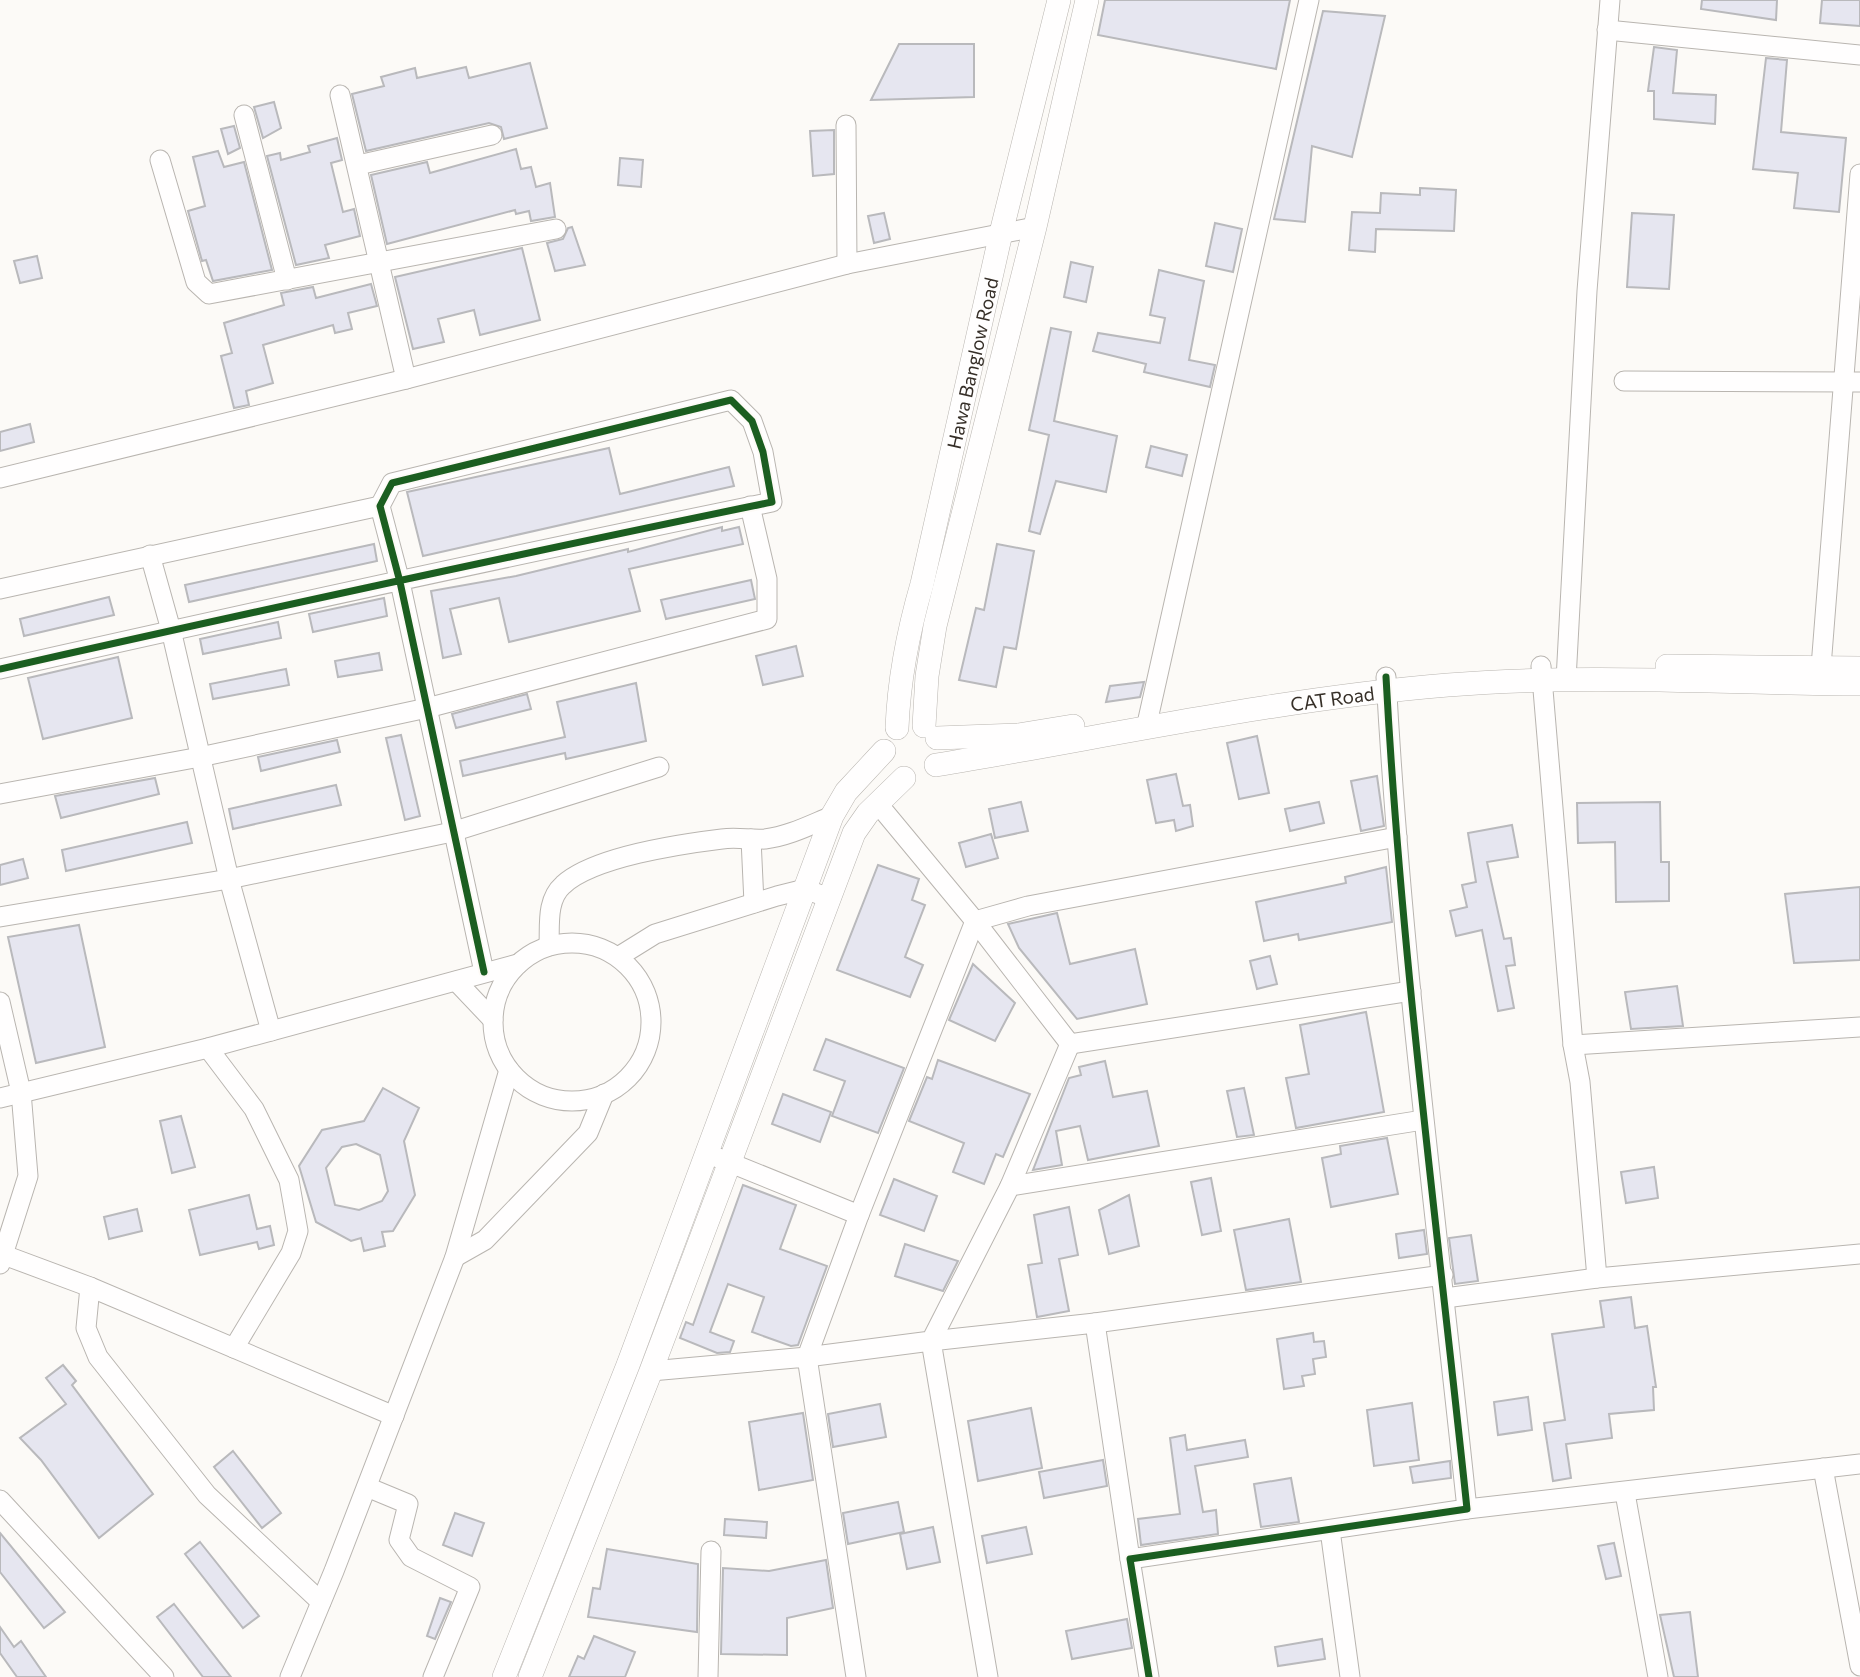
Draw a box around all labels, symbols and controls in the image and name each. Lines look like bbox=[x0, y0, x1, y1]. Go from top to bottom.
street label: Hawa Banglow Road bbox=[941, 275, 1002, 451]
street label: CAT Road bbox=[1289, 681, 1376, 715]

